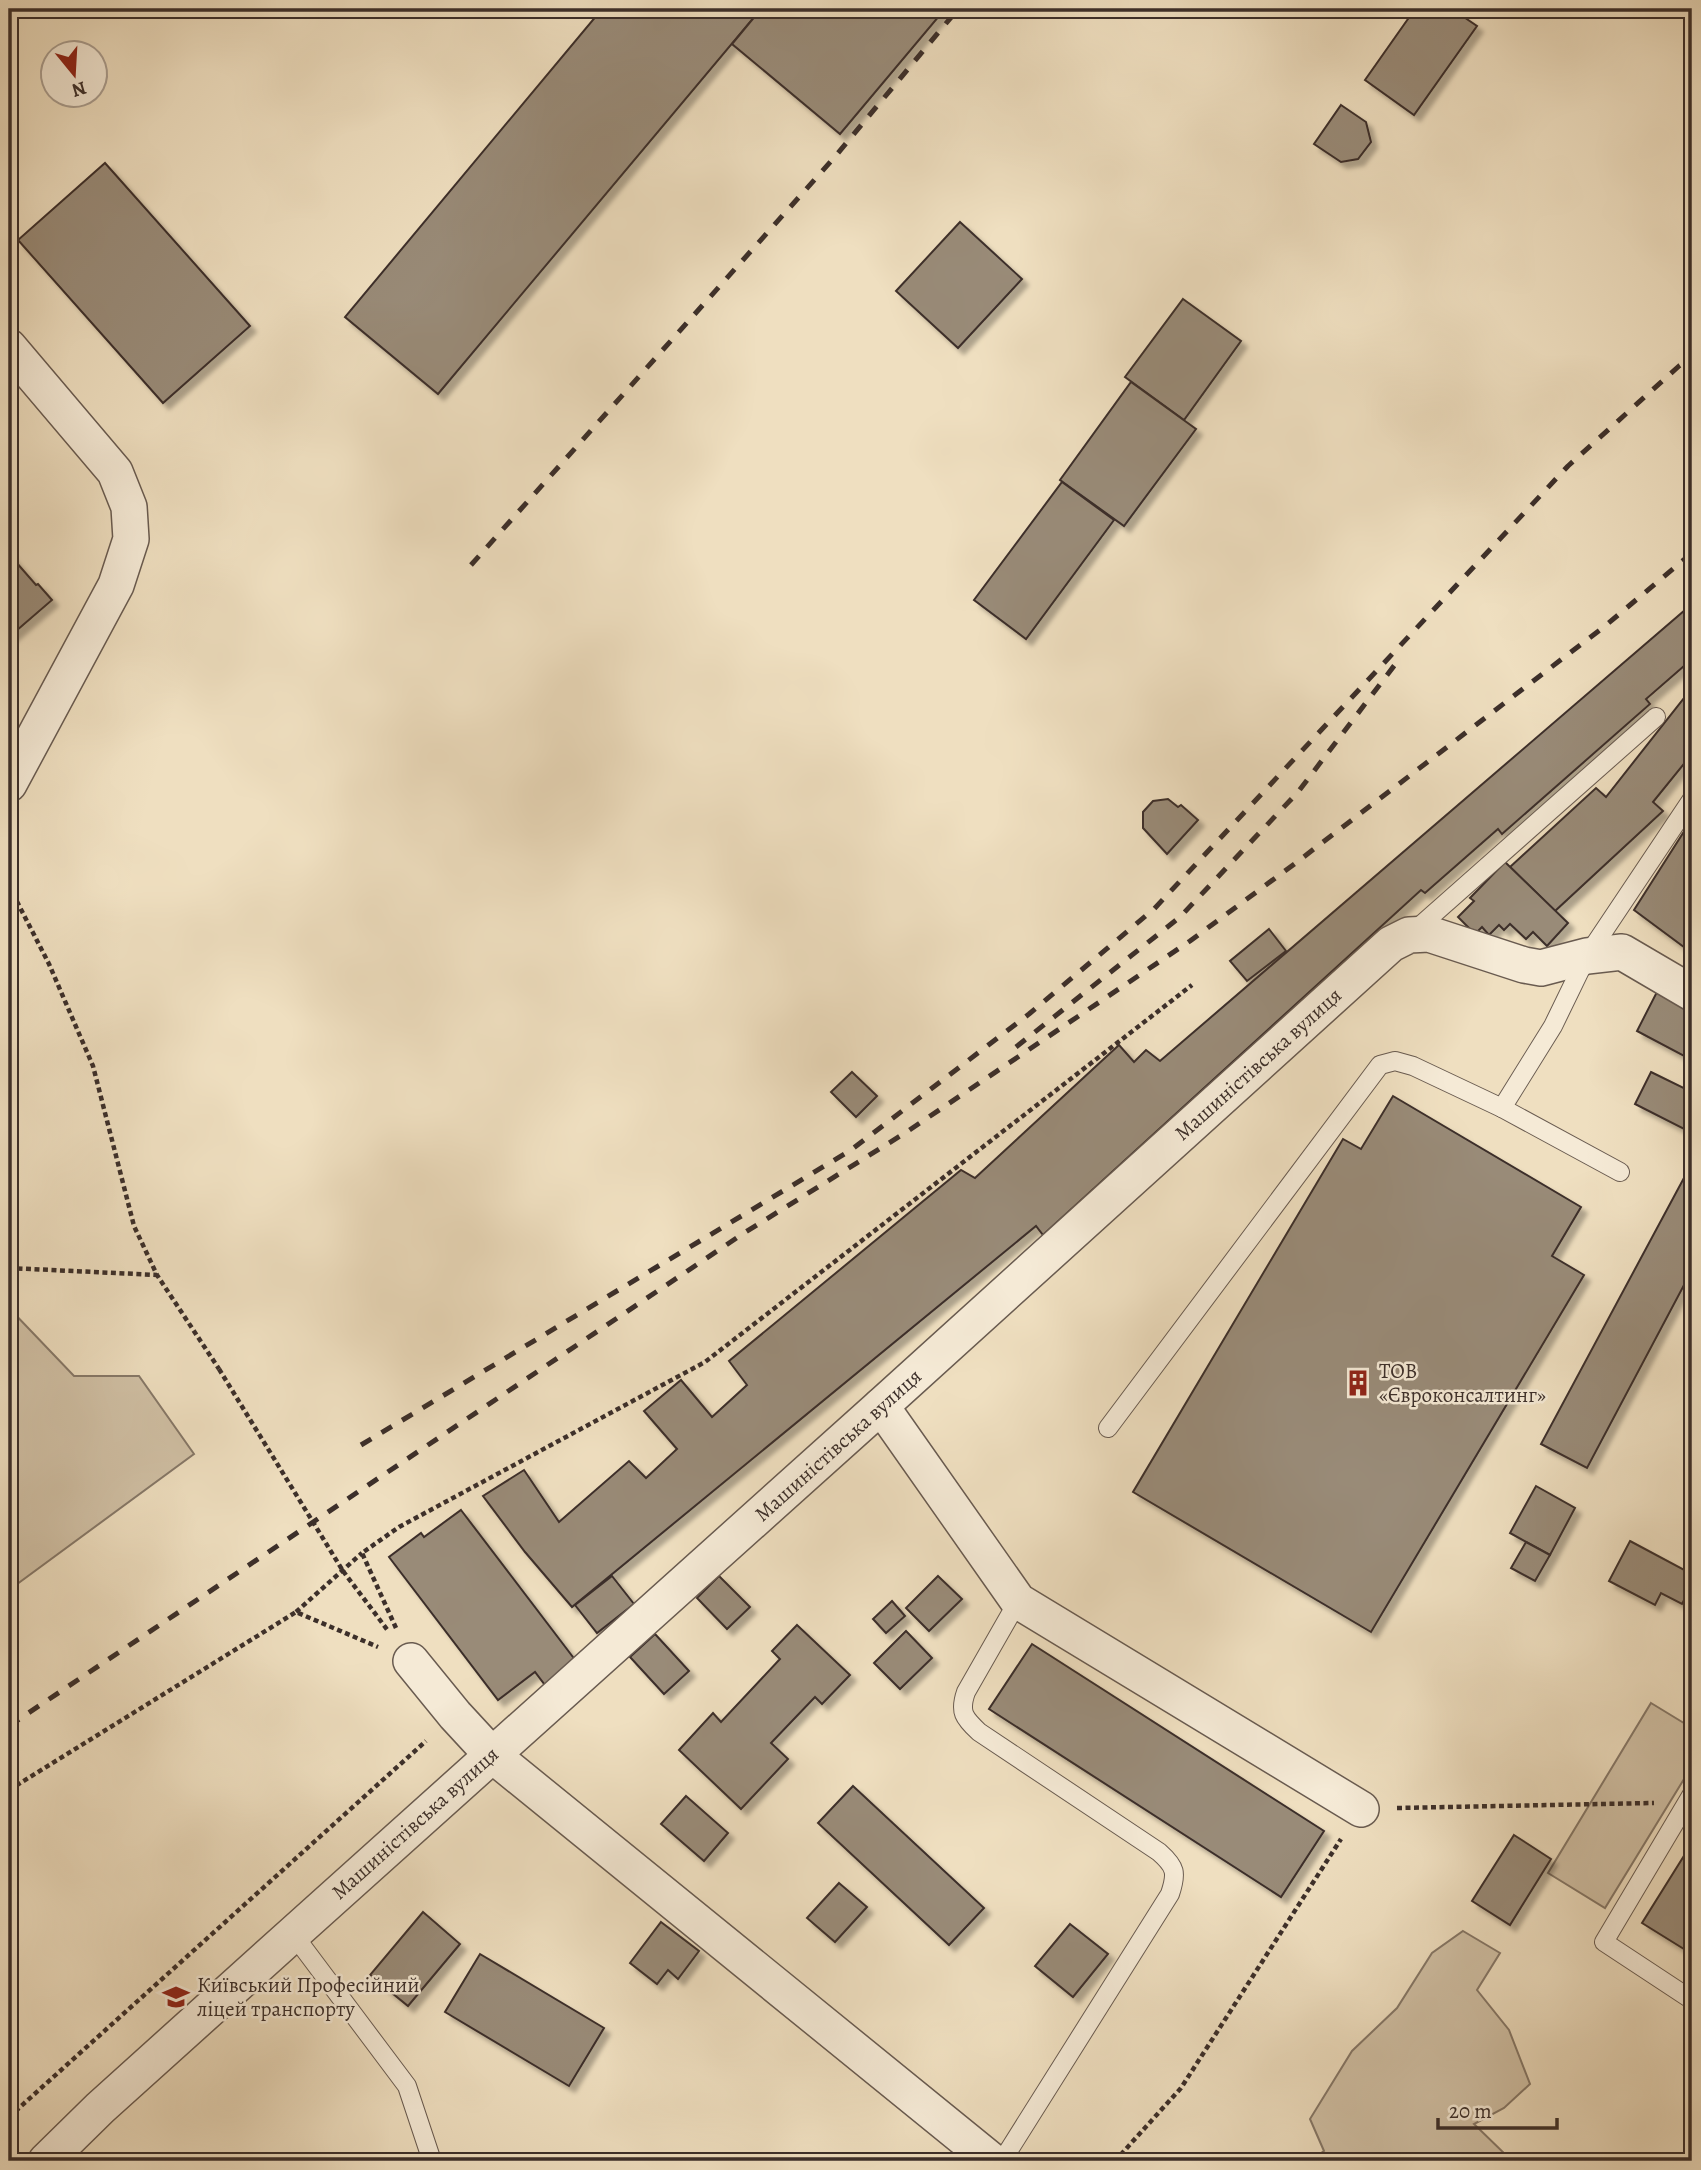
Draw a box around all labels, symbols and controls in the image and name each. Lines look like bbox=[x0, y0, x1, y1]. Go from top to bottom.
north arrow bbox=[38, 38, 108, 108]
text: N bbox=[68, 75, 90, 104]
street label: Машиністівська вулиця bbox=[1168, 981, 1348, 1147]
place label: ТОВ «Євроконсалтинг» bbox=[1379, 1357, 1546, 1409]
street label: Машиністівська вулиця bbox=[748, 1362, 928, 1528]
building icon: ТОВ «Євроконсалтинг» bbox=[1343, 1368, 1373, 1398]
street label: Машиністівська вулиця bbox=[325, 1740, 505, 1906]
place label: Київський Професійний ліцей транспорту bbox=[197, 1971, 420, 2023]
school or university icon: Київський Професійний ліцей транспорту bbox=[161, 1982, 191, 2012]
scale bar bbox=[1438, 2086, 1558, 2130]
text: 20 m bbox=[1449, 2097, 1492, 2125]

